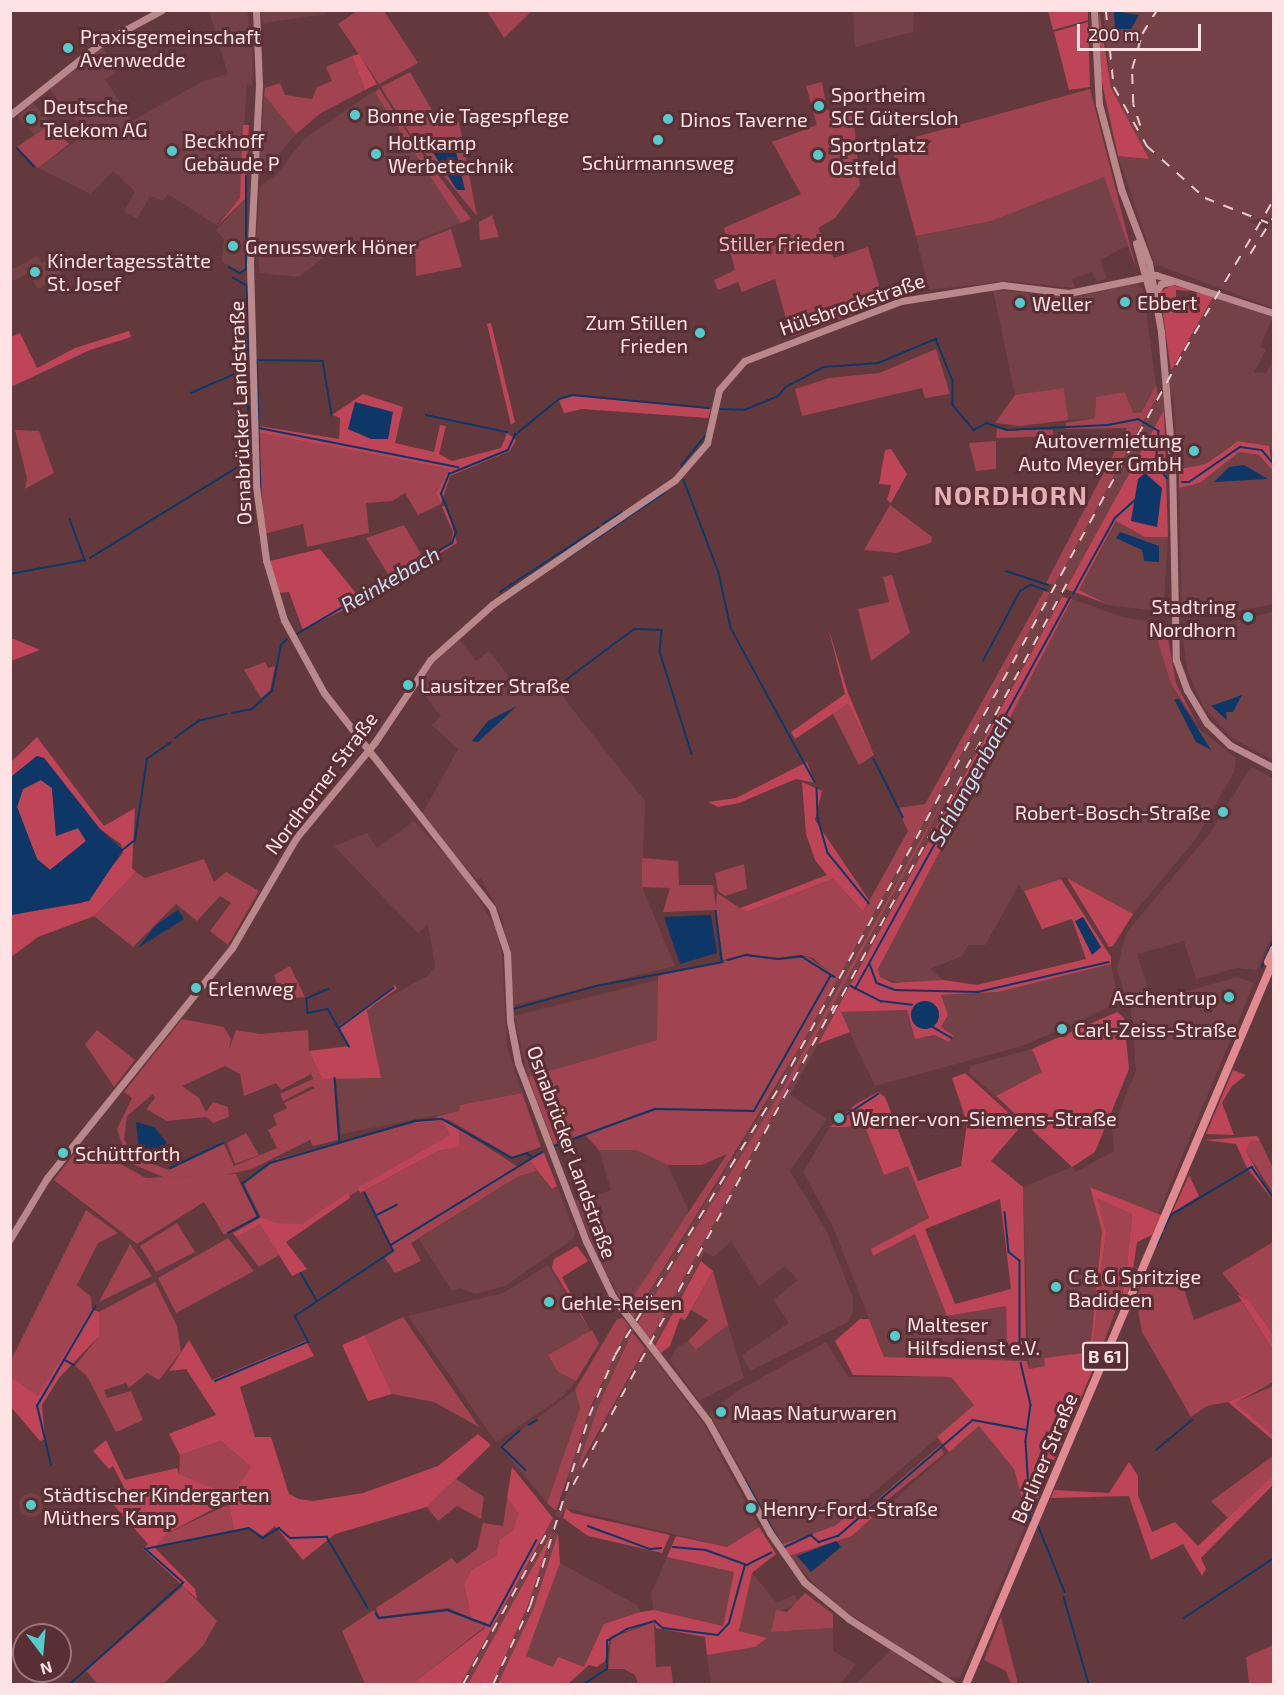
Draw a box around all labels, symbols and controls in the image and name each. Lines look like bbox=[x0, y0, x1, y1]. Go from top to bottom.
scale bar bbox=[1080, 12, 1204, 50]
text: 200 m bbox=[1088, 23, 1140, 45]
place label: Praxisgemeinschaft Avenwedde bbox=[80, 24, 261, 71]
marker: Praxisgemeinschaft Avenwedde bbox=[61, 41, 75, 55]
place label: Sportheim SCE Gütersloh bbox=[831, 83, 959, 130]
place label: Deutsche Telekom AG bbox=[43, 95, 148, 142]
marker: Sportheim SCE Gütersloh bbox=[812, 99, 826, 113]
place label: Bonne vie Tagespflege bbox=[367, 103, 570, 127]
place label: Dinos Taverne bbox=[680, 107, 808, 131]
marker: Bonne vie Tagespflege bbox=[348, 108, 362, 122]
marker: Deutsche Telekom AG bbox=[24, 112, 38, 126]
marker: Dinos Taverne bbox=[661, 112, 675, 126]
place label: Beckhoff Gebäude P bbox=[184, 128, 280, 175]
place label: Holtkamp Werbetechnik bbox=[388, 130, 514, 177]
place label: Sportplatz Ostfeld bbox=[830, 132, 926, 179]
marker: Schürmannsweg bbox=[651, 133, 665, 147]
marker: Beckhoff Gebäude P bbox=[165, 144, 179, 158]
marker: Holtkamp Werbetechnik bbox=[369, 147, 383, 161]
marker: Sportplatz Ostfeld bbox=[811, 148, 825, 162]
place label: Schürmannsweg bbox=[582, 150, 734, 174]
park label: Stiller Frieden bbox=[719, 231, 845, 255]
place label: Genusswerk Höner bbox=[245, 234, 417, 258]
marker: Genusswerk Höner bbox=[226, 239, 240, 253]
place label: Kindertagesstätte St. Josef bbox=[47, 248, 211, 295]
marker: Kindertagesstätte St. Josef bbox=[28, 265, 42, 279]
street label: Hülsbrockstraße bbox=[776, 268, 928, 340]
place label: Ebbert bbox=[1137, 290, 1197, 314]
place label: Weller bbox=[1032, 291, 1092, 315]
marker: Ebbert bbox=[1118, 295, 1132, 309]
marker: Weller bbox=[1013, 296, 1027, 310]
street label: Osnabrücker Landstraße bbox=[224, 300, 256, 526]
place label: Zum Stillen Frieden bbox=[585, 310, 688, 357]
marker: Zum Stillen Frieden bbox=[693, 326, 707, 340]
place label: Autovermietung Auto Meyer GmbH bbox=[1018, 428, 1182, 475]
marker: Autovermietung Auto Meyer GmbH bbox=[1187, 444, 1201, 458]
district label: NORDHORN bbox=[934, 479, 1088, 511]
water label: Reinkebach bbox=[336, 541, 444, 617]
place label: Stadtring Nordhorn bbox=[1149, 594, 1236, 641]
marker: Stadtring Nordhorn bbox=[1241, 610, 1255, 624]
place label: Lausitzer Straße bbox=[420, 673, 571, 697]
marker: Lausitzer Straße bbox=[401, 678, 415, 692]
street label: Nordhorner Straße bbox=[259, 707, 383, 859]
water label: Schlangenbach bbox=[924, 710, 1016, 850]
place label: Robert-Bosch-Straße bbox=[1015, 800, 1211, 824]
marker: Robert-Bosch-Straße bbox=[1216, 805, 1230, 819]
place label: Erlenweg bbox=[208, 976, 294, 1000]
marker: Erlenweg bbox=[189, 981, 203, 995]
place label: Aschentrup bbox=[1112, 985, 1217, 1009]
marker: Aschentrup bbox=[1222, 990, 1236, 1004]
place label: Carl-Zeiss-Straße bbox=[1074, 1017, 1237, 1041]
marker: Carl-Zeiss-Straße bbox=[1055, 1022, 1069, 1036]
street label: Osnabrücker Landstraße bbox=[522, 1042, 622, 1262]
place label: Werner-von-Siemens-Straße bbox=[851, 1106, 1117, 1130]
marker: Werner-von-Siemens-Straße bbox=[832, 1111, 846, 1125]
place label: Schüttforth bbox=[75, 1141, 180, 1165]
marker: Schüttforth bbox=[56, 1146, 70, 1160]
place label: C & G Spritzige Badideen bbox=[1068, 1264, 1201, 1311]
marker: C & G Spritzige Badideen bbox=[1049, 1280, 1063, 1294]
place label: Gehle-Reisen bbox=[561, 1290, 682, 1314]
marker: Gehle-Reisen bbox=[542, 1295, 556, 1309]
place label: Malteser Hilfsdienst e.V. bbox=[907, 1312, 1040, 1359]
marker: Malteser Hilfsdienst e.V. bbox=[888, 1329, 902, 1343]
road number: B 61 bbox=[1081, 1341, 1129, 1371]
street label: Berliner Straße bbox=[1006, 1389, 1082, 1527]
place label: Maas Naturwaren bbox=[733, 1400, 897, 1424]
marker: Maas Naturwaren bbox=[714, 1405, 728, 1419]
place label: Städtischer Kindergarten Müthers Kamp bbox=[43, 1482, 270, 1529]
place label: Henry-Ford-Straße bbox=[763, 1496, 938, 1520]
marker: Städtischer Kindergarten Müthers Kamp bbox=[24, 1498, 38, 1512]
marker: Henry-Ford-Straße bbox=[744, 1501, 758, 1515]
north arrow bbox=[12, 1623, 72, 1683]
text: N bbox=[38, 1658, 55, 1680]

